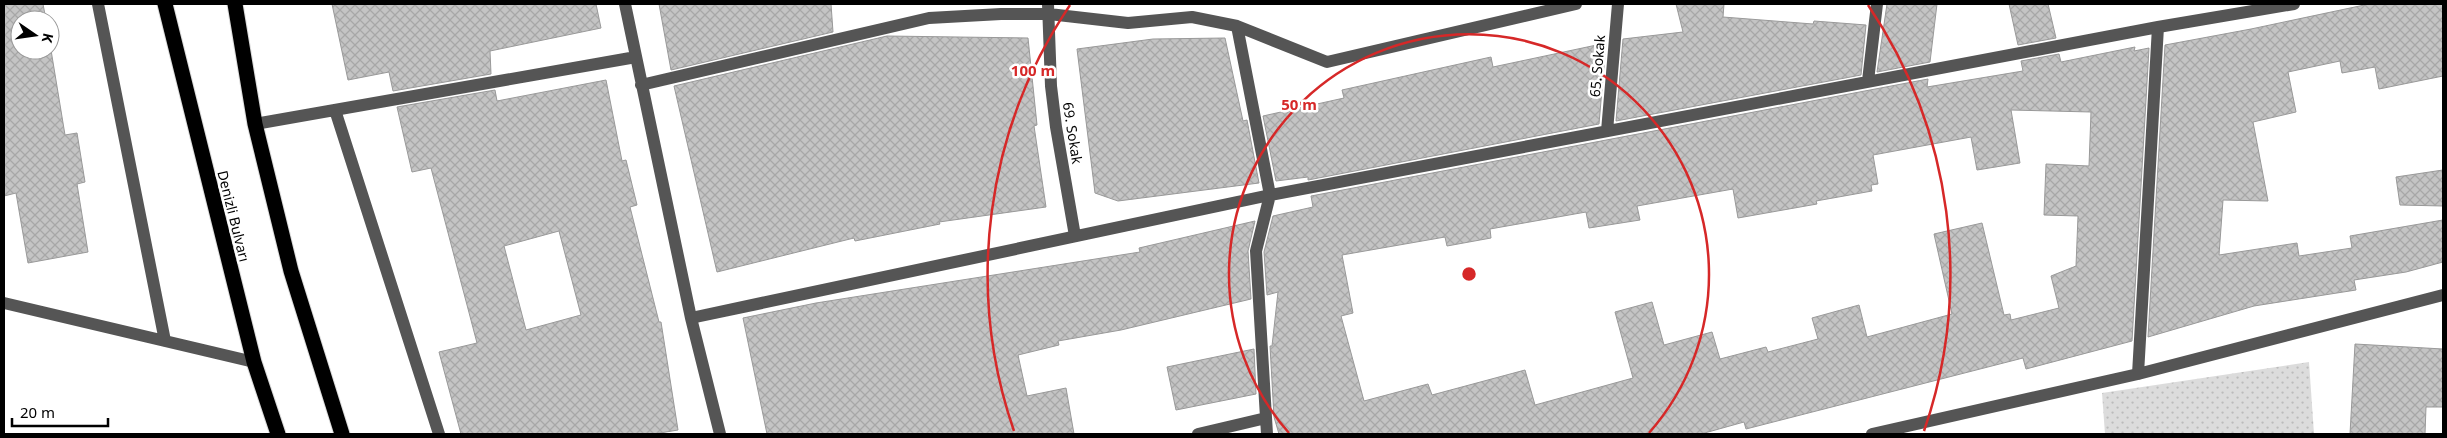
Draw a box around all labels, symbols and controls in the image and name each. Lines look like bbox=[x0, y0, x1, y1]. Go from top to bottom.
north arrow bbox=[10, 10, 60, 60]
text: K bbox=[38, 31, 58, 45]
street label: 65. Sokak bbox=[1585, 34, 1609, 98]
text: 100 m bbox=[1011, 60, 1055, 80]
text: 50 m bbox=[1281, 94, 1317, 114]
street label: 69. Sokak bbox=[1059, 101, 1087, 166]
street label: Denizli Bulvarı bbox=[213, 168, 255, 264]
centre of rings bbox=[1460, 265, 1478, 283]
scale bar bbox=[12, 396, 109, 428]
text: 20 m bbox=[20, 402, 55, 422]

